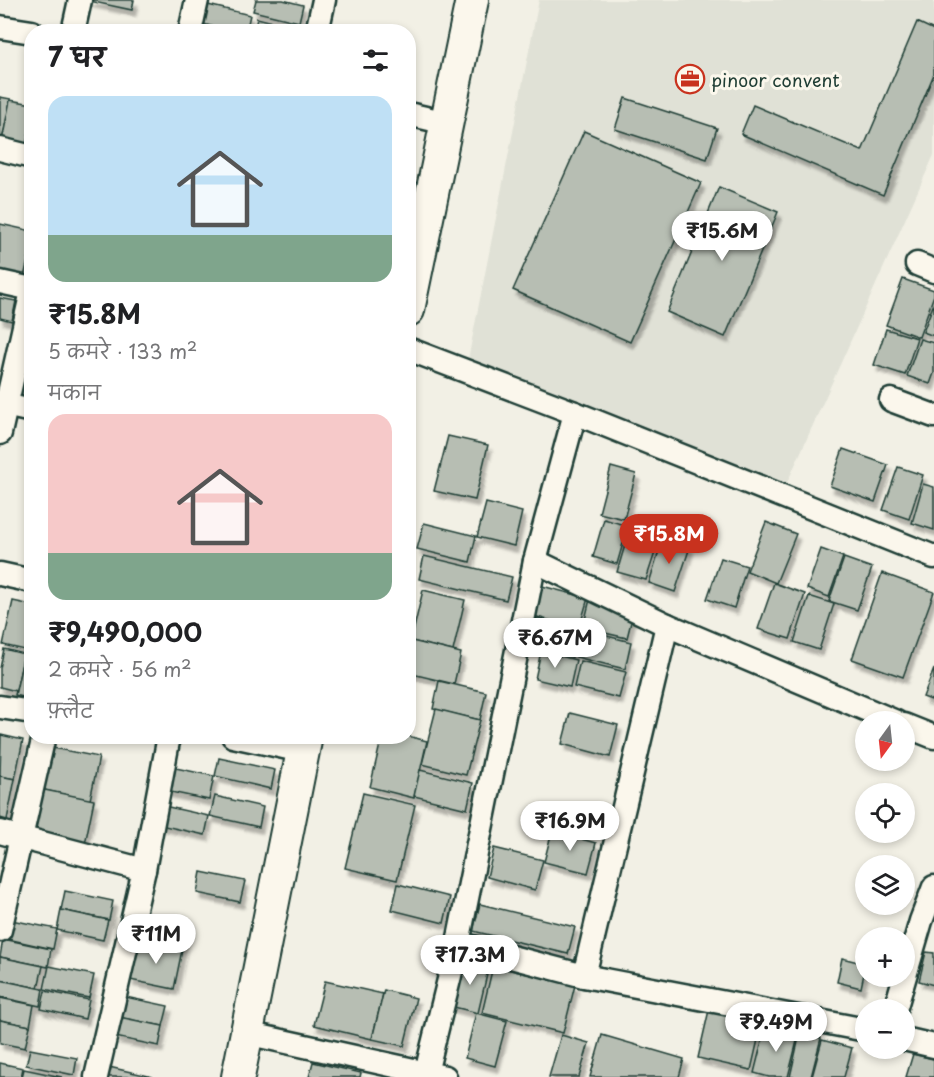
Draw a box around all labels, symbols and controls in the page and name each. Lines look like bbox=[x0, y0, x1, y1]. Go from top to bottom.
text: 7 घर bbox=[48, 37, 106, 76]
icon: filters bbox=[359, 44, 392, 77]
office icon: pinoor convent bbox=[674, 63, 706, 95]
place label: pinoor convent bbox=[711, 66, 840, 93]
icon: home bbox=[166, 135, 274, 243]
pin: ₹15.6M bbox=[673, 211, 771, 262]
text: ₹15.6M bbox=[686, 215, 758, 245]
text: ₹15.8M bbox=[48, 294, 141, 333]
text: 5 कमरे · 133 m² bbox=[48, 336, 197, 366]
text: मकान bbox=[48, 377, 101, 407]
icon: home bbox=[166, 453, 274, 561]
pin: ₹15.8M bbox=[620, 514, 718, 565]
text: ₹15.8M bbox=[633, 518, 705, 548]
text: ₹9,490,000 bbox=[48, 612, 202, 651]
pin: ₹6.67M bbox=[506, 618, 604, 669]
text: ₹6.67M bbox=[517, 622, 593, 652]
text: 2 कमरे · 56 m² bbox=[48, 654, 192, 684]
text: फ़्लैट bbox=[48, 695, 94, 725]
north arrow bbox=[855, 711, 915, 771]
map controls bbox=[855, 711, 915, 1059]
button: locate bbox=[855, 783, 915, 843]
pin: ₹16.9M bbox=[521, 801, 619, 852]
text: ₹16.9M bbox=[534, 805, 606, 835]
button: layers bbox=[855, 855, 915, 915]
pin: ₹11M bbox=[120, 914, 192, 965]
text: ₹11M bbox=[131, 918, 181, 948]
button: + bbox=[855, 927, 915, 987]
pin: ₹17.3M bbox=[421, 935, 519, 986]
text: ₹17.3M bbox=[435, 939, 505, 969]
button: − bbox=[855, 999, 915, 1059]
pin: ₹9.49M bbox=[727, 1002, 825, 1053]
text: ₹9.49M bbox=[739, 1006, 813, 1036]

